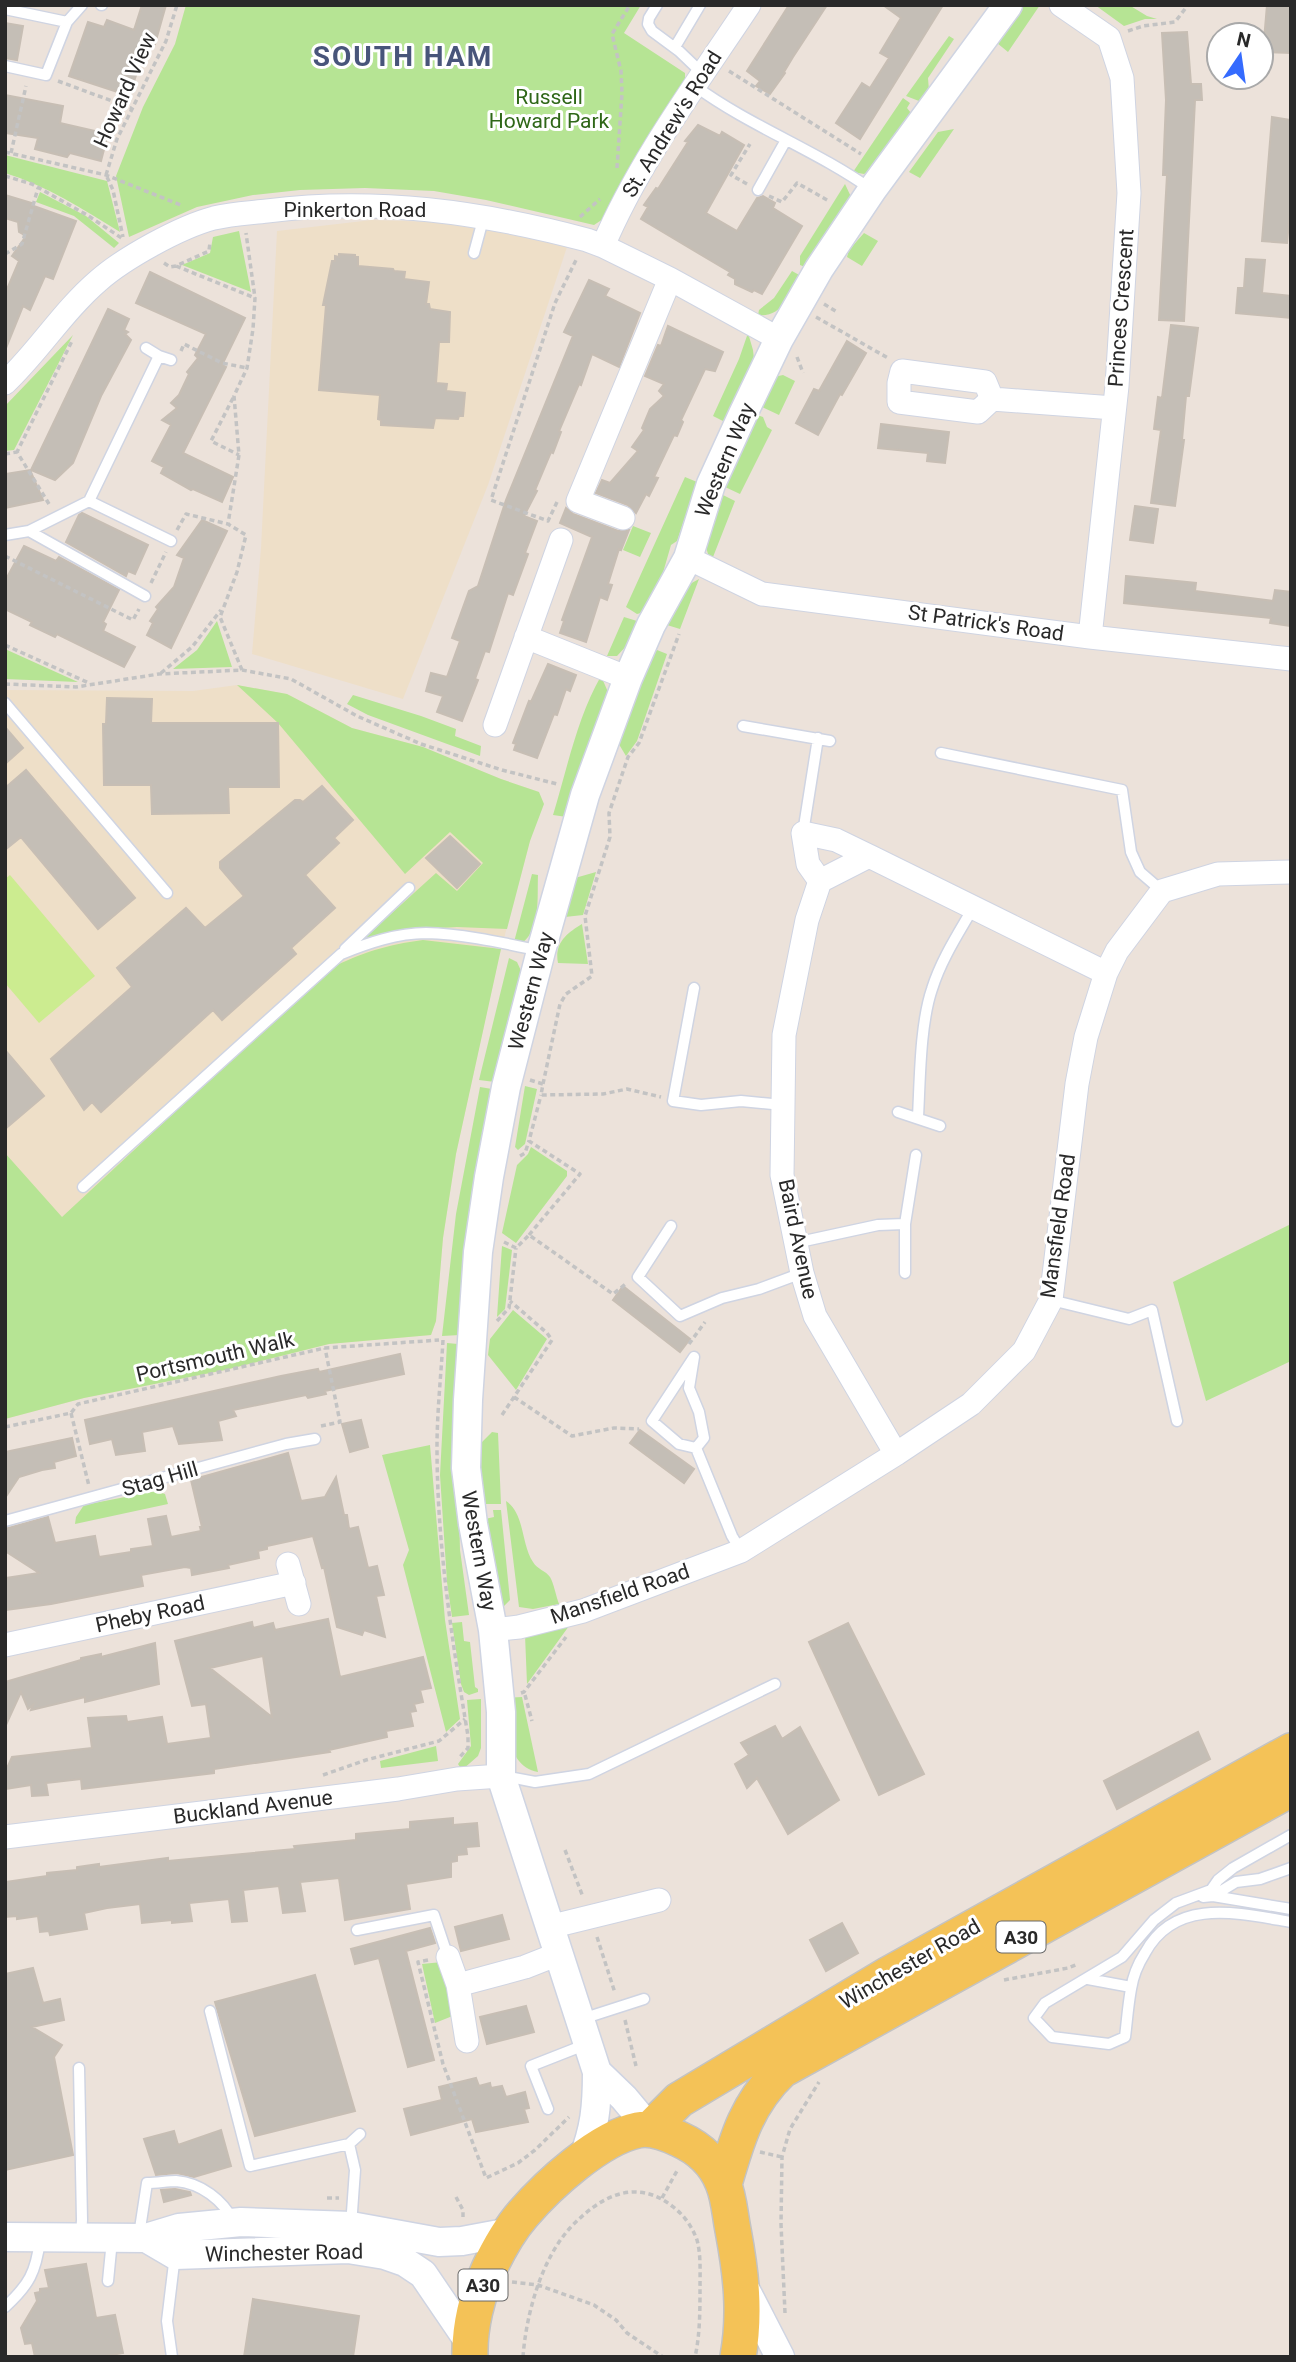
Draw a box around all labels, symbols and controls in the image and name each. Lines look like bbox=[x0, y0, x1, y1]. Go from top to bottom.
north arrow bbox=[1205, 21, 1275, 91]
text: N bbox=[1235, 27, 1253, 53]
street label: Howard View bbox=[89, 28, 161, 151]
district label: SOUTH HAM bbox=[313, 40, 493, 73]
street label: St. Andrew's Road bbox=[617, 46, 727, 202]
park label: Russell Howard Park bbox=[489, 85, 610, 133]
street label: Pinkerton Road bbox=[284, 198, 426, 222]
street label: Princes Crescent bbox=[1104, 228, 1139, 388]
street label: Western Way bbox=[690, 399, 760, 521]
street label: St Patrick's Road bbox=[907, 600, 1065, 646]
street label: Western Way bbox=[504, 929, 558, 1053]
street label: Mansfield Road bbox=[1036, 1152, 1080, 1300]
street label: Baird Avenue bbox=[774, 1177, 822, 1301]
street label: Portsmouth Walk bbox=[134, 1327, 297, 1387]
street label: Stag Hill bbox=[119, 1457, 201, 1501]
street label: Western Way bbox=[457, 1489, 501, 1613]
street label: Mansfield Road bbox=[547, 1559, 693, 1629]
street label: Pheby Road bbox=[93, 1591, 207, 1637]
street label: Buckland Avenue bbox=[172, 1785, 334, 1829]
street label: Winchester Road bbox=[835, 1914, 985, 2014]
road number: A30 bbox=[996, 1922, 1046, 1952]
street label: Winchester Road bbox=[205, 2240, 363, 2266]
road number: A30 bbox=[458, 2270, 508, 2300]

